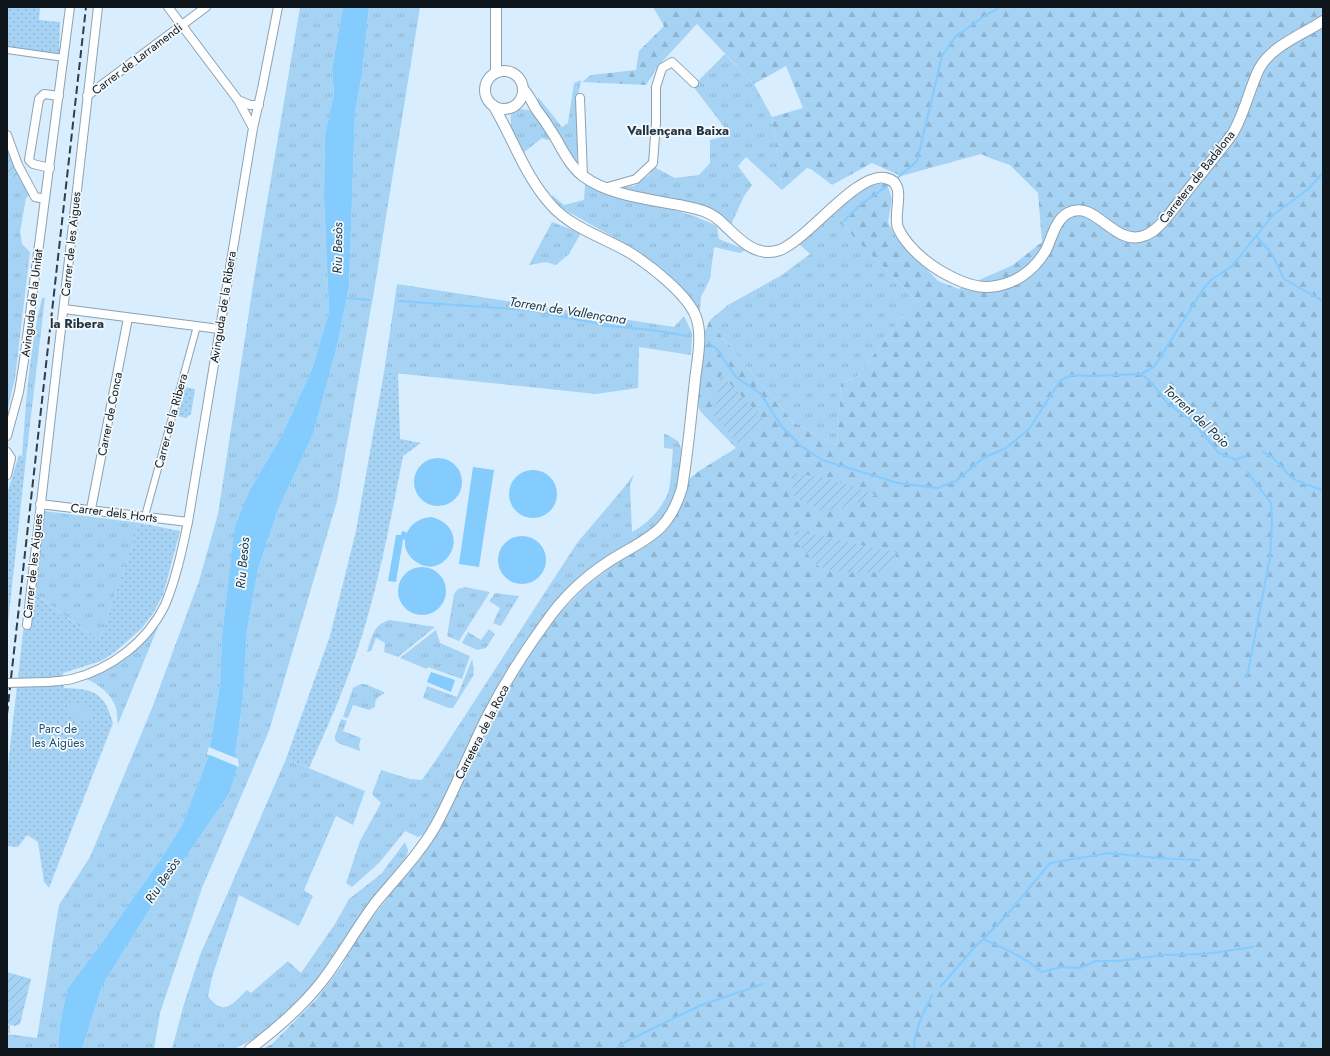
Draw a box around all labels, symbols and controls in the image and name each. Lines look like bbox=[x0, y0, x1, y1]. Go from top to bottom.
street label: Carrer de Larramendi bbox=[88, 19, 186, 99]
district label: Vallençana Baixa bbox=[626, 121, 729, 140]
street label: Carretera de Badalona bbox=[1155, 126, 1239, 227]
street label: Carrer de les Aigues bbox=[57, 191, 85, 297]
water label: Riu Besòs bbox=[328, 221, 347, 274]
street label: Avinguda de la Unitat bbox=[16, 248, 48, 358]
street label: Avinguda de la Ribera bbox=[205, 250, 241, 364]
water label: Torrent de Vallençana bbox=[508, 292, 628, 329]
district label: la Ribera bbox=[50, 314, 104, 333]
street label: Carrer de Conca bbox=[93, 370, 127, 458]
street label: Carrer de la Ribera bbox=[150, 371, 192, 470]
water label: Torrent del Poio bbox=[1159, 381, 1234, 452]
street label: Carrer dels Horts bbox=[70, 499, 158, 527]
street label: Carrer de les Aigues bbox=[19, 513, 47, 619]
water label: Riu Besòs bbox=[231, 536, 254, 590]
street label: Carretera de la Roca bbox=[450, 681, 514, 783]
park label: Parc de les Aigües bbox=[32, 720, 84, 752]
water label: Riu Besòs bbox=[140, 853, 185, 907]

